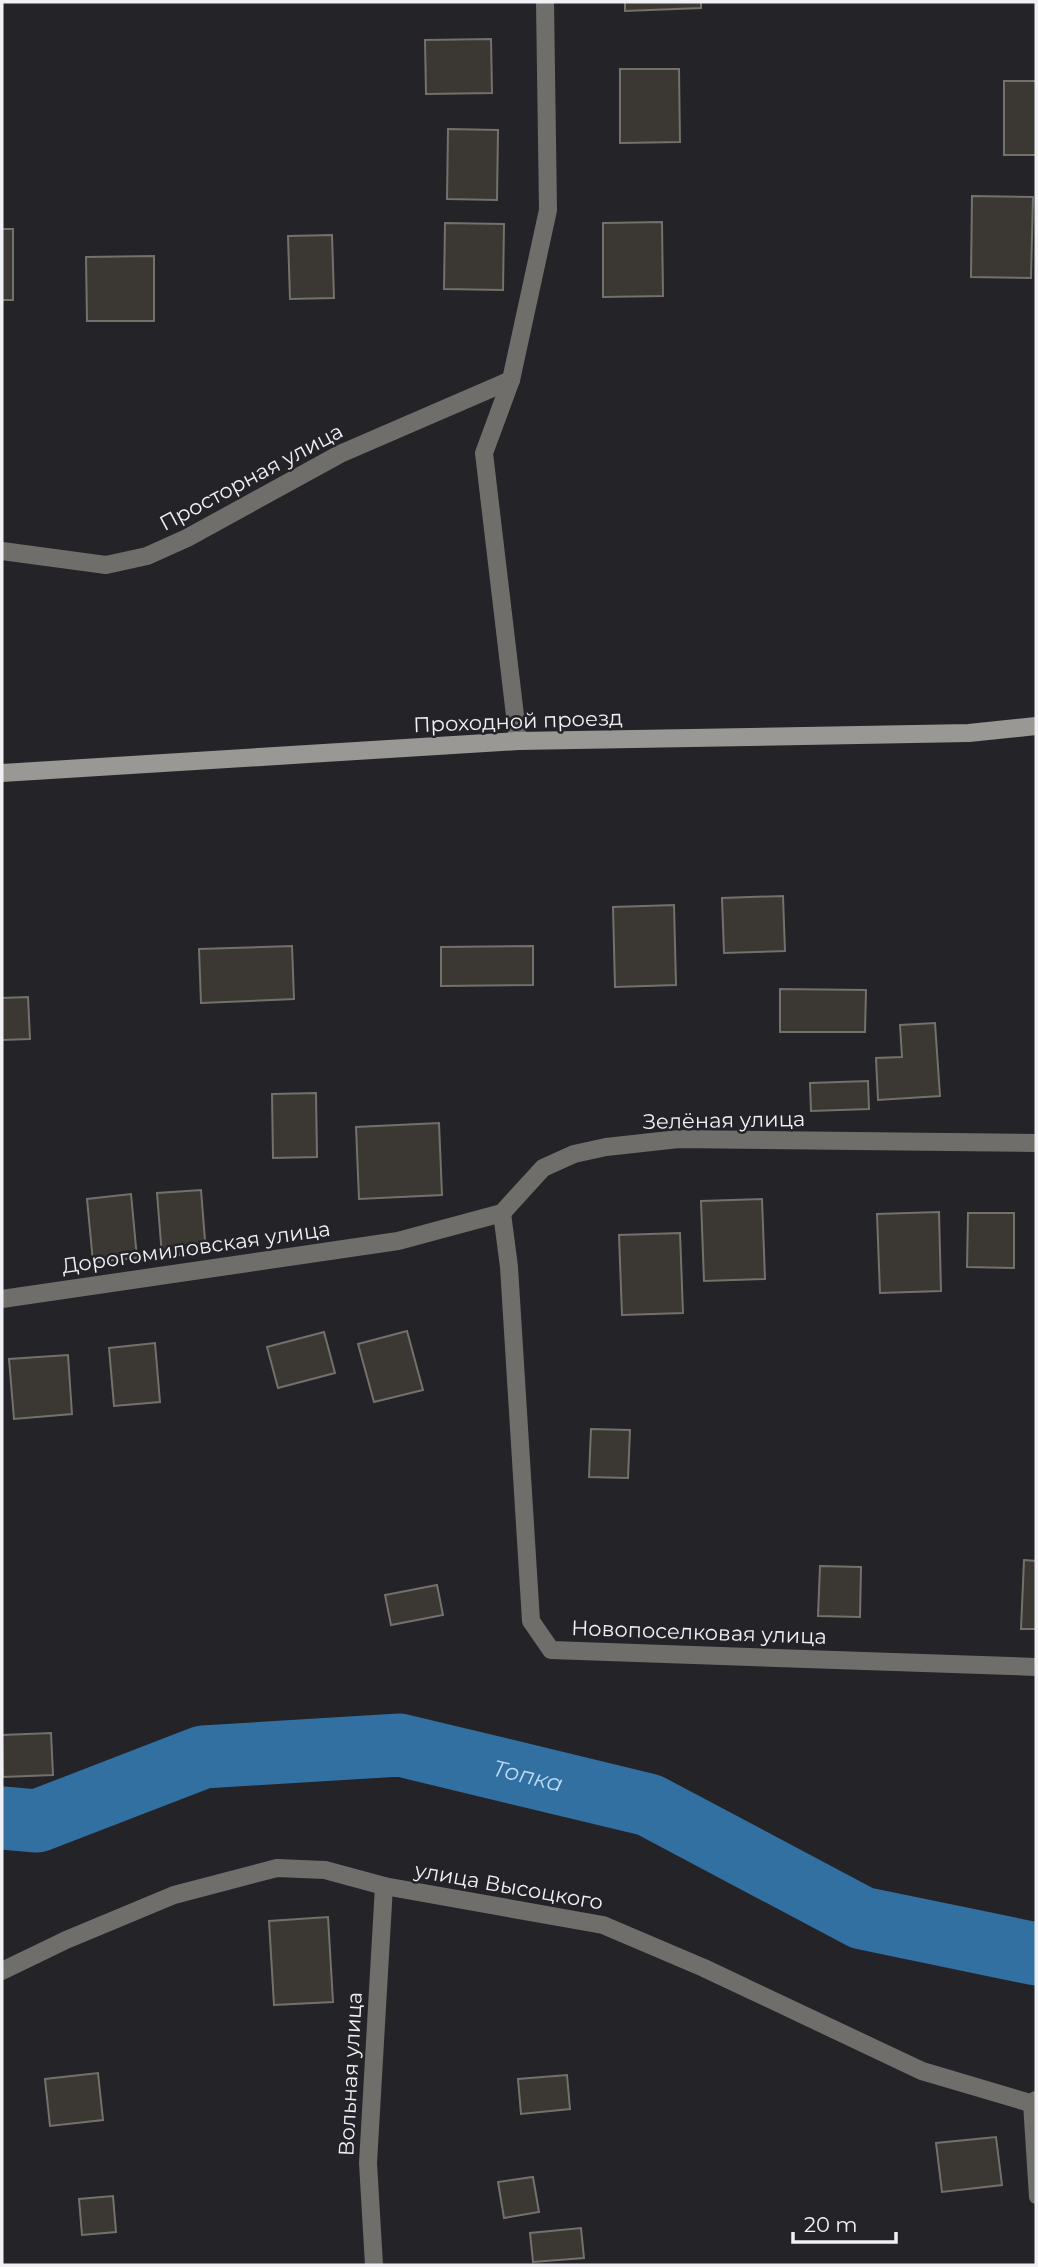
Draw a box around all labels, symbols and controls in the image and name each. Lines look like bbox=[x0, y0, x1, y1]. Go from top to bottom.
street label: Просторная улица bbox=[155, 418, 347, 536]
street label: Проходной проезд bbox=[413, 705, 623, 737]
street label: Зелёная улица bbox=[643, 1106, 805, 1134]
street label: Дорогомиловская улица bbox=[60, 1216, 332, 1278]
street label: Новопоселковая улица bbox=[571, 1615, 827, 1649]
water label: Топка bbox=[490, 1754, 566, 1798]
street label: улица Высоцкого bbox=[412, 1857, 605, 1915]
street label: Вольная улица bbox=[333, 1991, 367, 2157]
scale bar bbox=[793, 2200, 896, 2244]
text: 20 m bbox=[804, 2212, 858, 2237]

